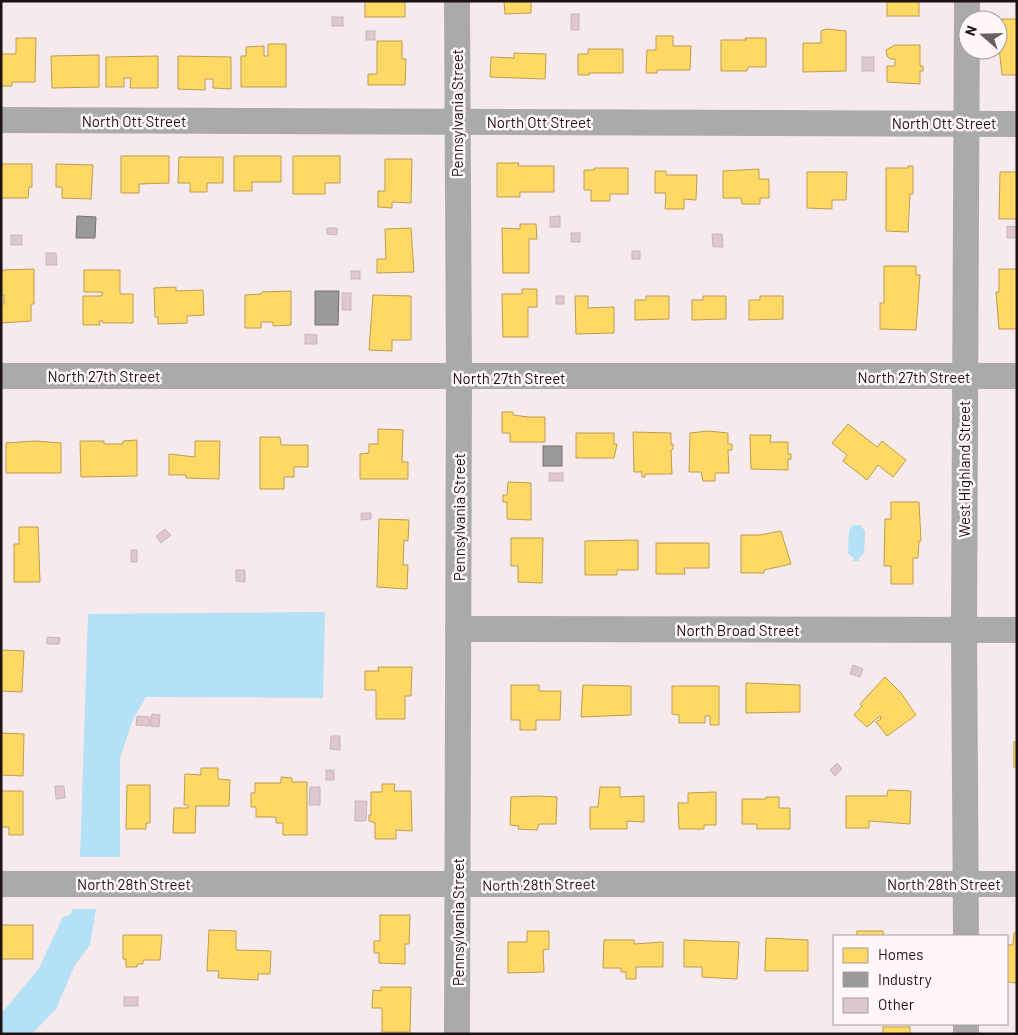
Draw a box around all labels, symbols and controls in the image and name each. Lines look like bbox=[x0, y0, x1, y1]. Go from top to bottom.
north arrow bbox=[958, 10, 1008, 60]
text: N bbox=[961, 23, 980, 38]
street label: Pennsylvania Street bbox=[448, 49, 466, 177]
street label: North Ott Street bbox=[82, 112, 186, 130]
street label: North Ott Street bbox=[487, 113, 591, 131]
street label: North Ott Street bbox=[892, 114, 996, 132]
street label: North 27th Street bbox=[47, 367, 161, 385]
street label: North 27th Street bbox=[857, 368, 971, 386]
street label: North 27th Street bbox=[452, 369, 566, 387]
street label: West Highland Street bbox=[955, 401, 973, 537]
street label: Pennsylvania Street bbox=[450, 453, 468, 581]
street label: North Broad Street bbox=[676, 621, 800, 639]
street label: Pennsylvania Street bbox=[449, 858, 467, 986]
street label: North 28th Street bbox=[482, 874, 596, 894]
street label: North 28th Street bbox=[77, 875, 191, 893]
street label: North 28th Street bbox=[887, 875, 1001, 893]
legend bbox=[833, 935, 1008, 1025]
text: Homes bbox=[878, 945, 923, 963]
text: Industry bbox=[878, 970, 932, 988]
text: Other bbox=[878, 995, 915, 1013]

